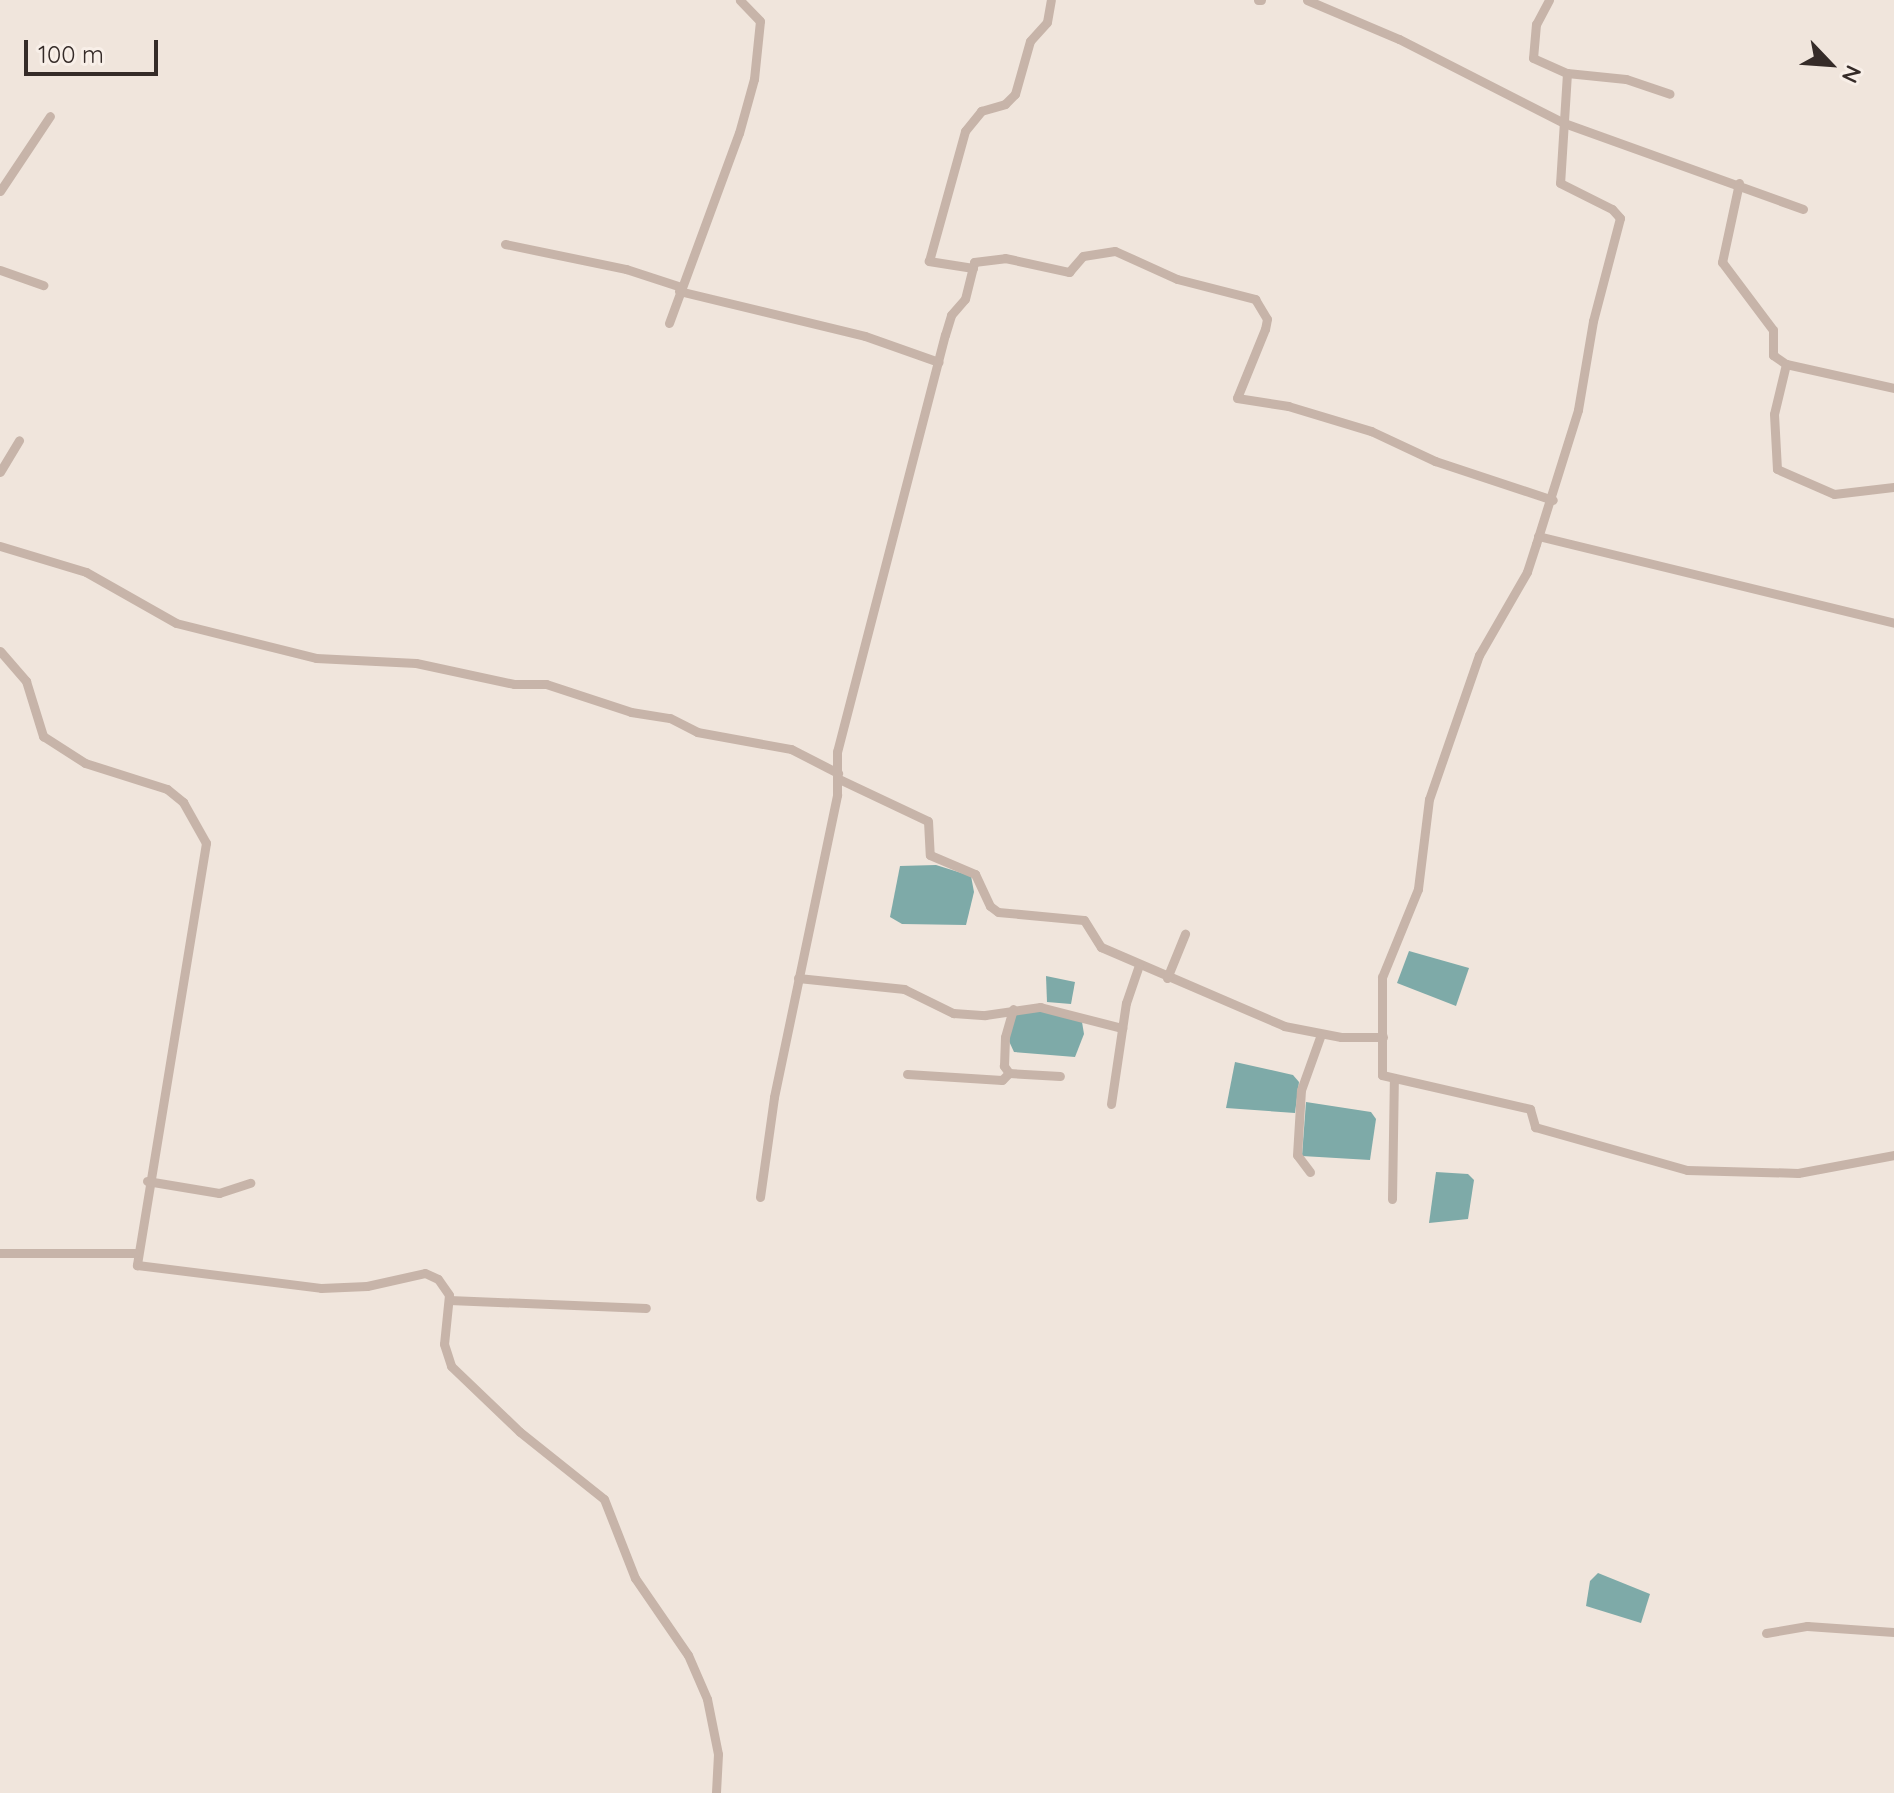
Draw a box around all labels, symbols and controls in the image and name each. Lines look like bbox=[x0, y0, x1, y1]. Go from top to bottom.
scale bar bbox=[28, 24, 162, 74]
north arrow bbox=[1790, 24, 1870, 104]
text: 100 m bbox=[38, 39, 104, 69]
text: N bbox=[1836, 61, 1868, 87]

